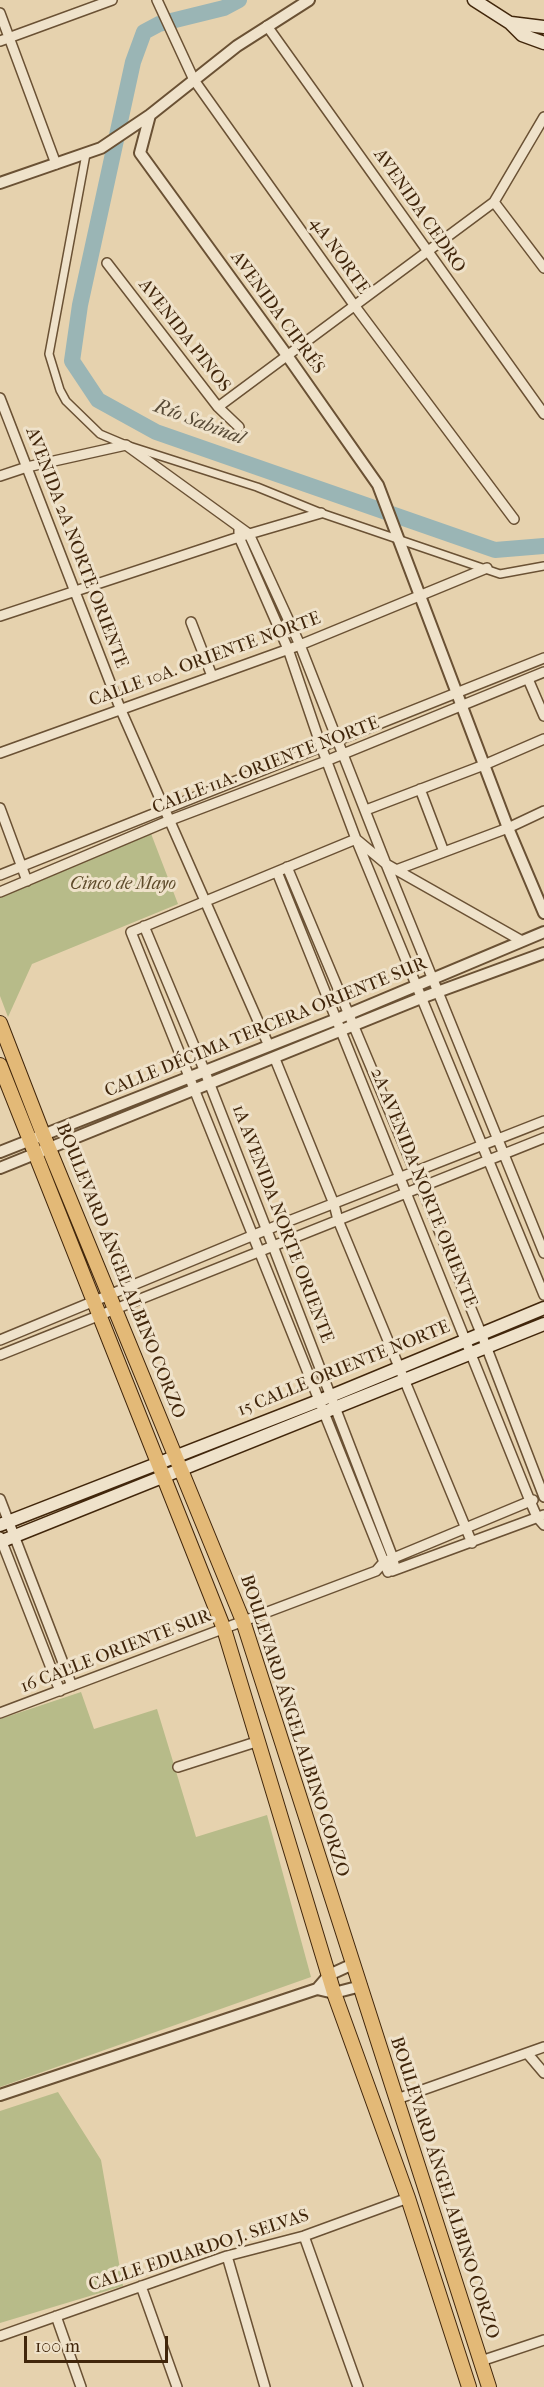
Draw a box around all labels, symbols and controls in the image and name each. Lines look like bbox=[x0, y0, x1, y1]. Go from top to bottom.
street label: AVENIDA CEDRO bbox=[368, 145, 470, 277]
street label: 4A NORTE bbox=[305, 213, 373, 299]
street label: AVENIDA CIPRÉS bbox=[225, 248, 329, 378]
street label: AVENIDA PINOS bbox=[133, 275, 235, 397]
water label: Río Sabinal bbox=[150, 395, 248, 451]
street label: AVENIDA 2A NORTE ORIENTE bbox=[20, 424, 132, 672]
street label: CALLE 10A. ORIENTE NORTE bbox=[86, 608, 324, 712]
street label: CALLE 11A. ORIENTE NORTE bbox=[150, 713, 382, 819]
park label: Cinco de Mayo bbox=[70, 874, 176, 896]
street label: CALLE DÉCIMA TERCERA ORIENTE SUR bbox=[102, 953, 430, 1103]
street label: 2A AVENIDA NORTE ORIENTE bbox=[365, 1065, 481, 1311]
street label: 1A AVENIDA NORTE ORIENTE bbox=[226, 1102, 338, 1346]
street label: BOULEVARD ÁNGEL ALBINO CORZO bbox=[51, 1120, 189, 1422]
street label: 15 CALLE ORIENTE NORTE bbox=[235, 1316, 453, 1422]
street label: BOULEVARD ÁNGEL ALBINO CORZO bbox=[235, 1572, 353, 1880]
street label: 16 CALLE ORIENTE SUR bbox=[18, 1606, 214, 1698]
street label: BOULEVARD ÁNGEL ALBINO CORZO bbox=[385, 2034, 503, 2342]
street label: CALLE EDUARDO J. SELVAS bbox=[86, 2205, 312, 2297]
scale bar bbox=[27, 2324, 171, 2362]
text: 100 m bbox=[35, 2336, 80, 2357]

